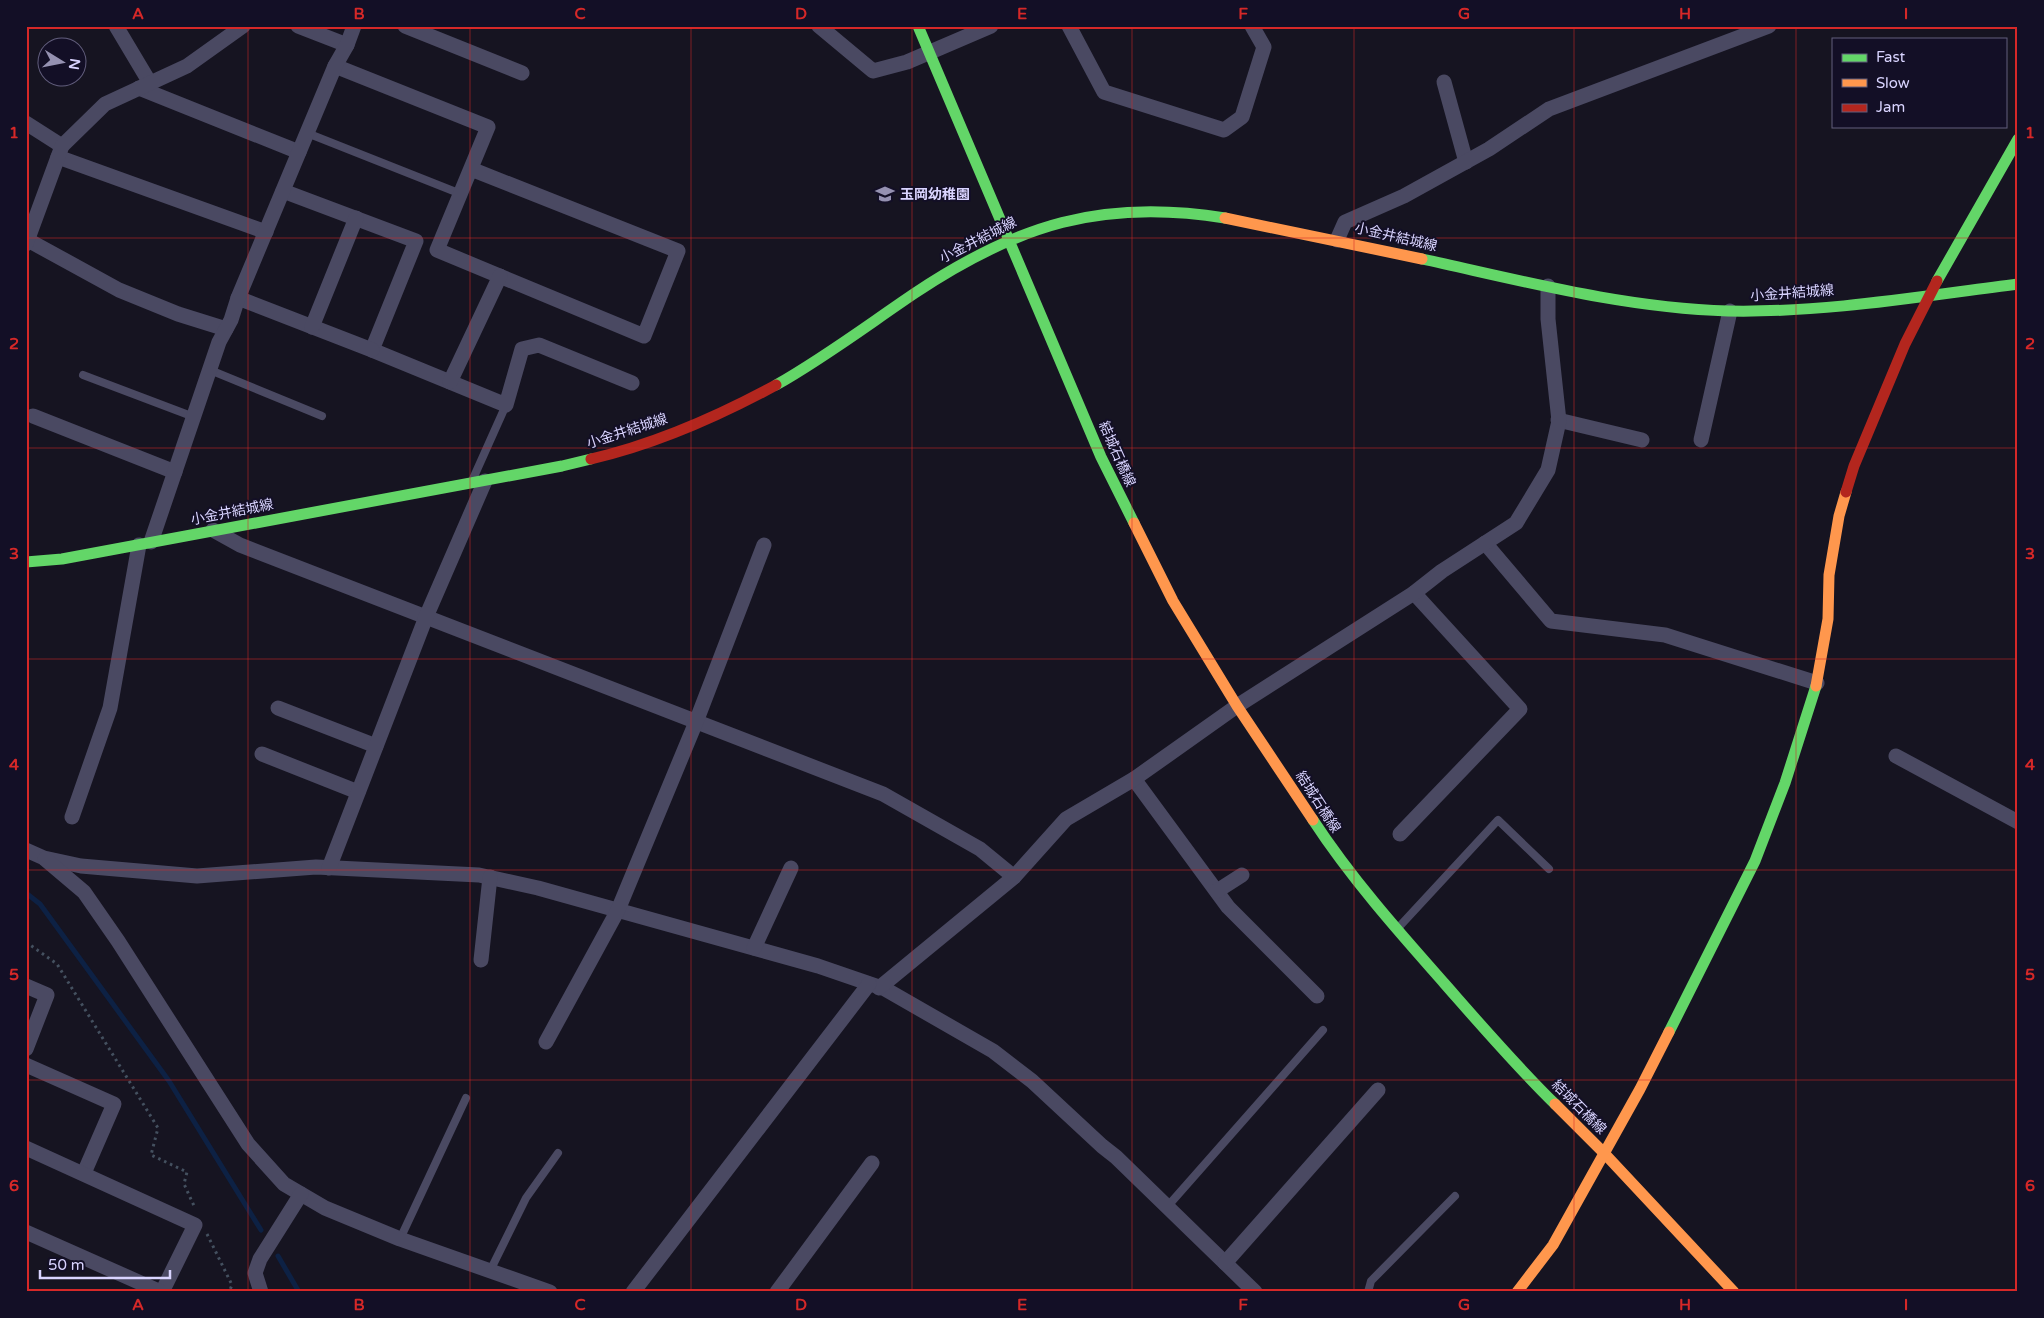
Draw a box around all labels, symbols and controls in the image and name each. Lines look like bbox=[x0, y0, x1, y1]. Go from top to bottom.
text: A bbox=[132, 4, 144, 24]
text: B bbox=[353, 4, 365, 24]
text: C bbox=[574, 4, 586, 24]
text: D bbox=[795, 4, 807, 24]
text: E bbox=[1017, 4, 1027, 24]
text: F bbox=[1238, 4, 1248, 24]
text: G bbox=[1458, 4, 1470, 24]
text: H bbox=[1679, 4, 1691, 24]
text: I bbox=[1904, 4, 1908, 24]
north arrow bbox=[38, 38, 88, 88]
legend bbox=[1832, 38, 2006, 128]
text: Fast bbox=[1876, 48, 1906, 66]
text: N bbox=[65, 57, 84, 71]
text: Slow bbox=[1876, 74, 1910, 92]
text: Jam bbox=[1876, 98, 1905, 116]
text: 1 bbox=[9, 123, 19, 143]
text: 1 bbox=[2025, 123, 2035, 143]
school or university icon: 玉岡幼稚園 bbox=[874, 183, 896, 205]
place label: 玉岡幼稚園 bbox=[900, 186, 970, 203]
street label: 小金井結城線 bbox=[937, 213, 1019, 267]
street label: 小金井結城線 bbox=[1353, 219, 1439, 255]
street label: 小金井結城線 bbox=[1750, 282, 1834, 304]
text: 2 bbox=[9, 334, 19, 354]
text: 2 bbox=[2025, 334, 2035, 354]
street label: 小金井結城線 bbox=[584, 410, 670, 452]
street label: 結城石橋線 bbox=[1095, 419, 1139, 489]
street label: 小金井結城線 bbox=[189, 496, 275, 528]
text: 3 bbox=[9, 544, 19, 564]
text: 3 bbox=[2025, 544, 2035, 564]
text: 4 bbox=[9, 755, 19, 775]
text: 4 bbox=[2025, 755, 2035, 775]
street label: 結城石橋線 bbox=[1292, 768, 1344, 836]
text: 5 bbox=[9, 965, 19, 985]
text: 5 bbox=[2025, 965, 2035, 985]
street label: 結城石橋線 bbox=[1548, 1076, 1610, 1138]
text: 6 bbox=[9, 1176, 19, 1196]
text: 6 bbox=[2025, 1176, 2035, 1196]
scale bar bbox=[40, 1248, 170, 1280]
text: 50 m bbox=[48, 1256, 85, 1274]
text: A bbox=[132, 1295, 144, 1315]
text: B bbox=[353, 1295, 365, 1315]
text: C bbox=[574, 1295, 586, 1315]
text: D bbox=[795, 1295, 807, 1315]
text: E bbox=[1017, 1295, 1027, 1315]
text: F bbox=[1238, 1295, 1248, 1315]
text: G bbox=[1458, 1295, 1470, 1315]
text: H bbox=[1679, 1295, 1691, 1315]
text: I bbox=[1904, 1295, 1908, 1315]

